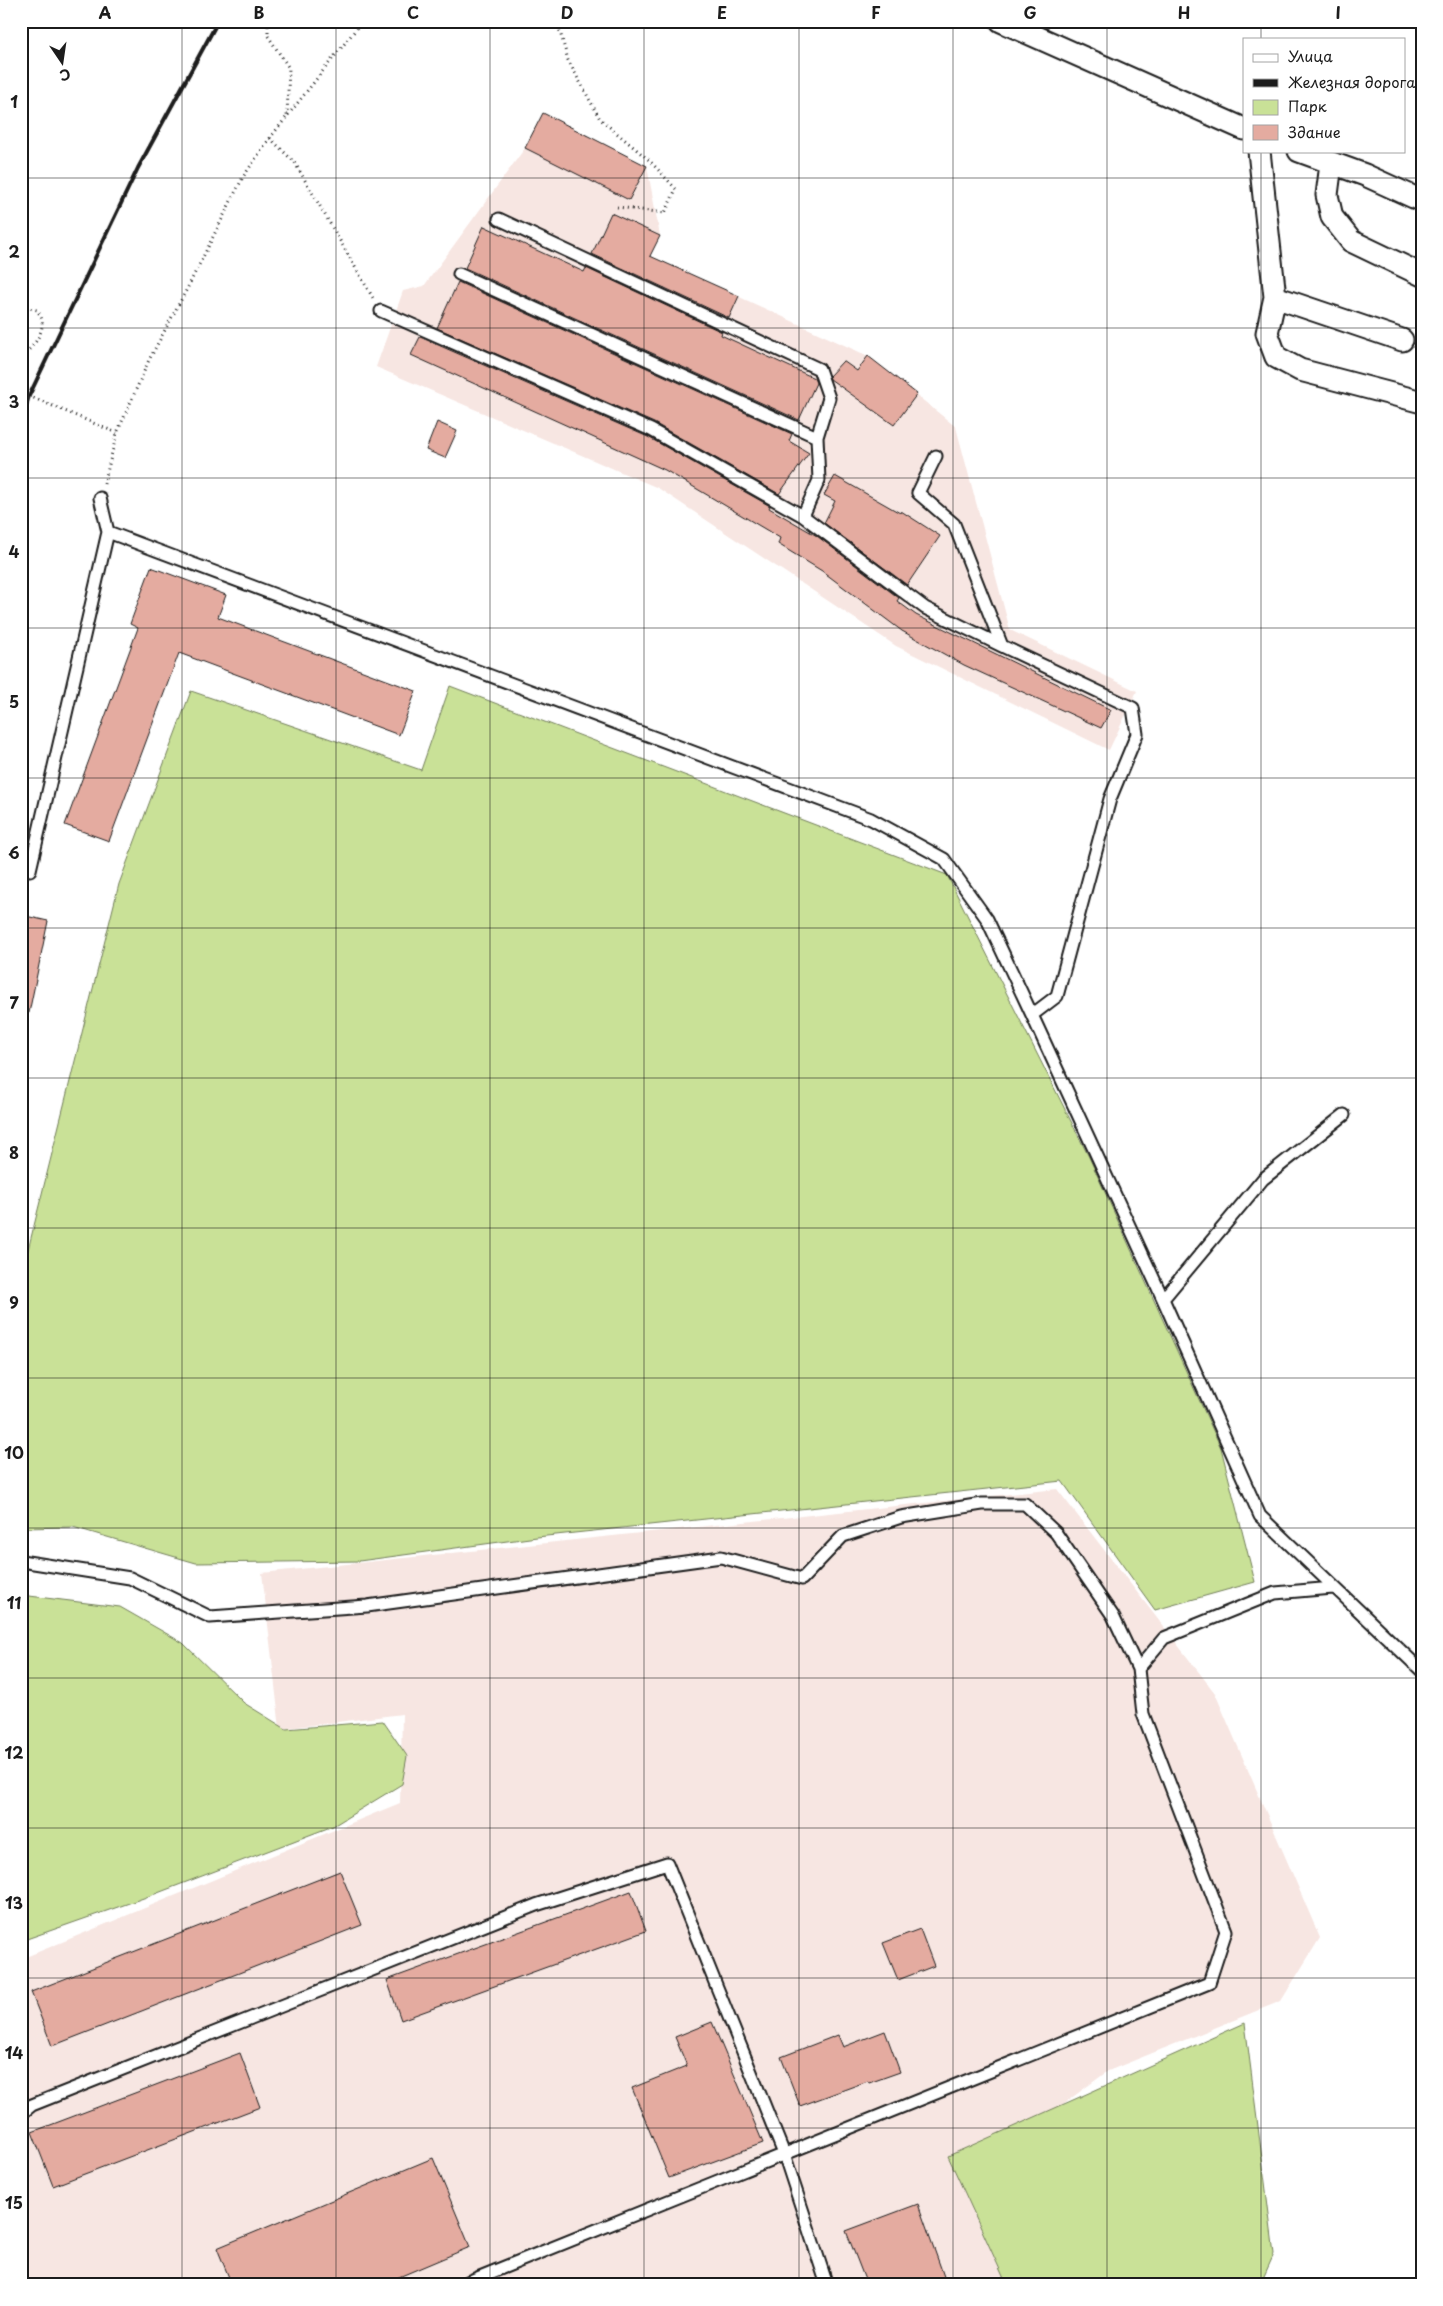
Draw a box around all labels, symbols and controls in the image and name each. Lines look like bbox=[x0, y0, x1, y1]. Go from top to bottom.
text: A bbox=[99, 0, 112, 24]
text: B bbox=[254, 0, 265, 24]
text: C bbox=[407, 0, 419, 24]
text: D bbox=[561, 0, 573, 24]
text: E bbox=[717, 0, 727, 24]
text: F bbox=[871, 0, 881, 24]
text: G bbox=[1023, 0, 1037, 24]
text: H bbox=[1178, 0, 1190, 24]
text: I bbox=[1335, 0, 1341, 24]
north arrow bbox=[38, 38, 88, 88]
legend bbox=[1243, 38, 1406, 152]
text: Улица bbox=[1288, 44, 1333, 67]
text: С bbox=[58, 64, 73, 87]
text: Железная дорога bbox=[1288, 70, 1416, 93]
text: 1 bbox=[10, 89, 18, 113]
text: Парк bbox=[1288, 94, 1327, 117]
text: Здание bbox=[1288, 120, 1341, 143]
text: 2 bbox=[8, 239, 20, 263]
text: 3 bbox=[9, 389, 19, 413]
text: 4 bbox=[9, 539, 20, 563]
text: 5 bbox=[9, 689, 19, 713]
text: 6 bbox=[8, 840, 20, 864]
text: 7 bbox=[9, 990, 19, 1014]
text: 8 bbox=[9, 1140, 19, 1164]
text: 9 bbox=[9, 1290, 19, 1314]
text: 10 bbox=[4, 1440, 24, 1464]
text: 11 bbox=[7, 1590, 21, 1614]
text: 12 bbox=[5, 1740, 23, 1764]
text: 13 bbox=[5, 1890, 23, 1914]
text: 14 bbox=[5, 2040, 23, 2064]
text: 15 bbox=[5, 2190, 23, 2214]

